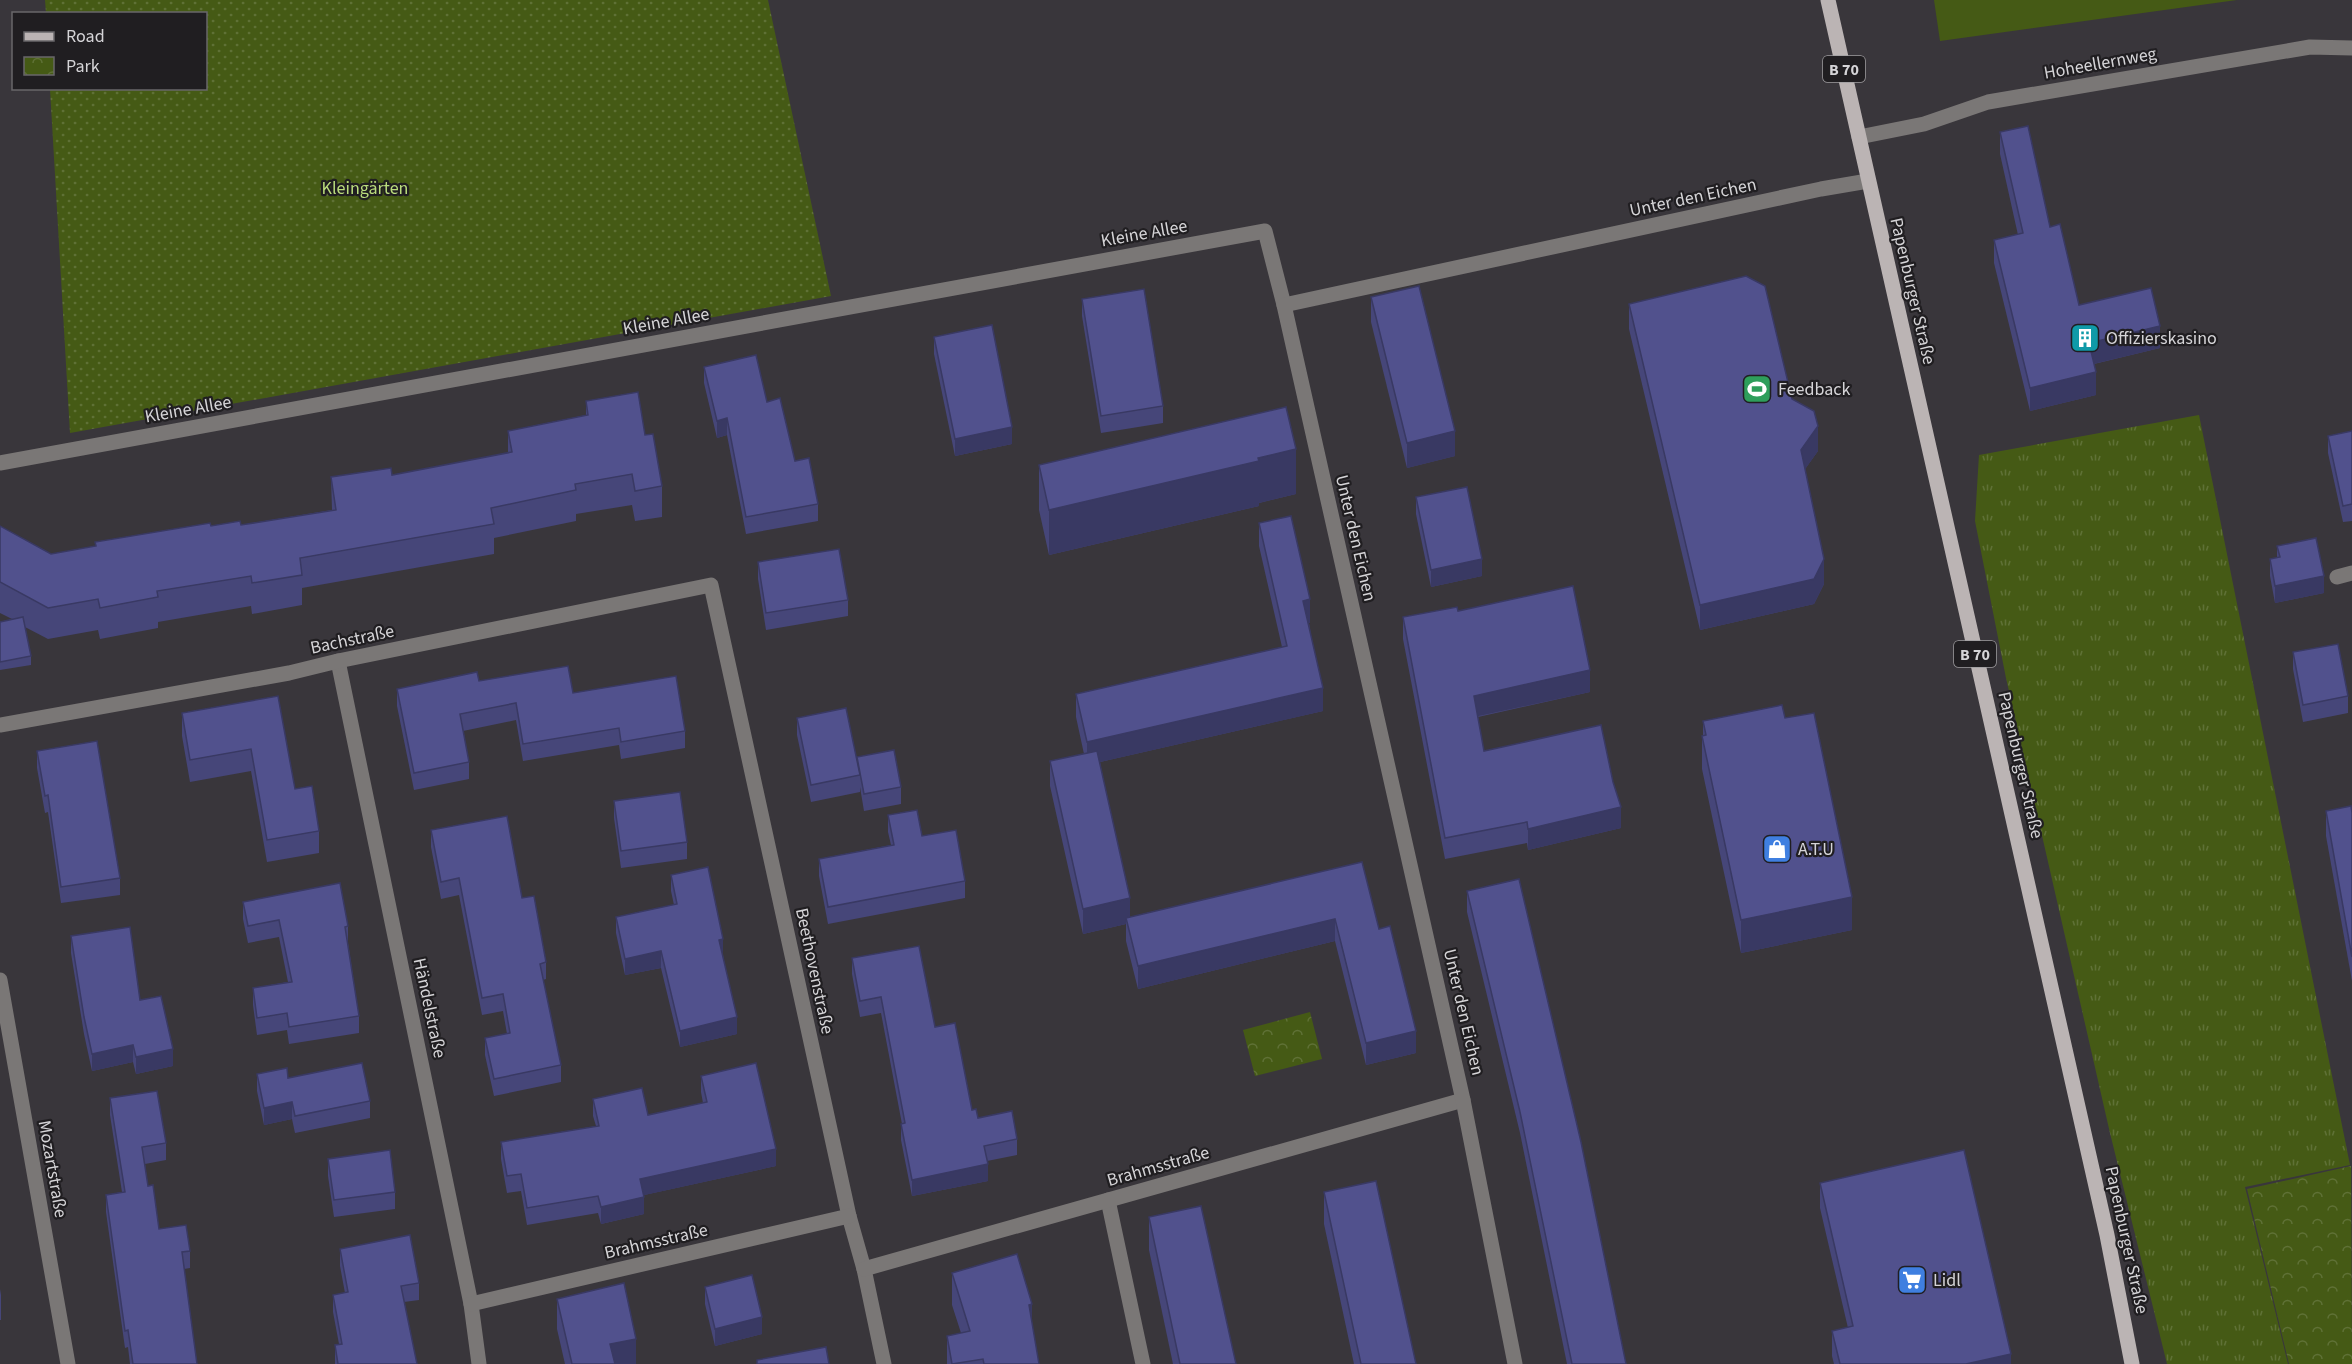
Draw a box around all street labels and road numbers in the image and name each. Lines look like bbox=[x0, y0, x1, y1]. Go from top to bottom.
street label: Hoheellernweg bbox=[2042, 41, 2158, 86]
road number: B 70 bbox=[1823, 56, 1865, 82]
street label: Unter den Eichen bbox=[1627, 172, 1759, 223]
street label: Kleine Allee bbox=[1099, 214, 1189, 253]
street label: Papenburger Straße bbox=[1883, 215, 1942, 367]
street label: Kleine Allee bbox=[621, 302, 711, 341]
street label: Kleine Allee bbox=[143, 390, 233, 429]
street label: Unter den Eichen bbox=[1329, 472, 1382, 604]
street label: Bachstraße bbox=[308, 618, 396, 661]
road number: B 70 bbox=[1954, 641, 1996, 667]
street label: Papenburger Straße bbox=[1991, 689, 2050, 841]
street label: Beethovenstraße bbox=[789, 906, 840, 1037]
street label: Unter den Eichen bbox=[1437, 946, 1490, 1078]
street label: Händelstraße bbox=[407, 956, 452, 1060]
street label: Mozartstraße bbox=[32, 1118, 73, 1220]
street label: Brahmsstraße bbox=[1104, 1140, 1212, 1193]
street label: Papenburger Straße bbox=[2099, 1164, 2154, 1316]
street label: Brahmsstraße bbox=[602, 1217, 710, 1265]

